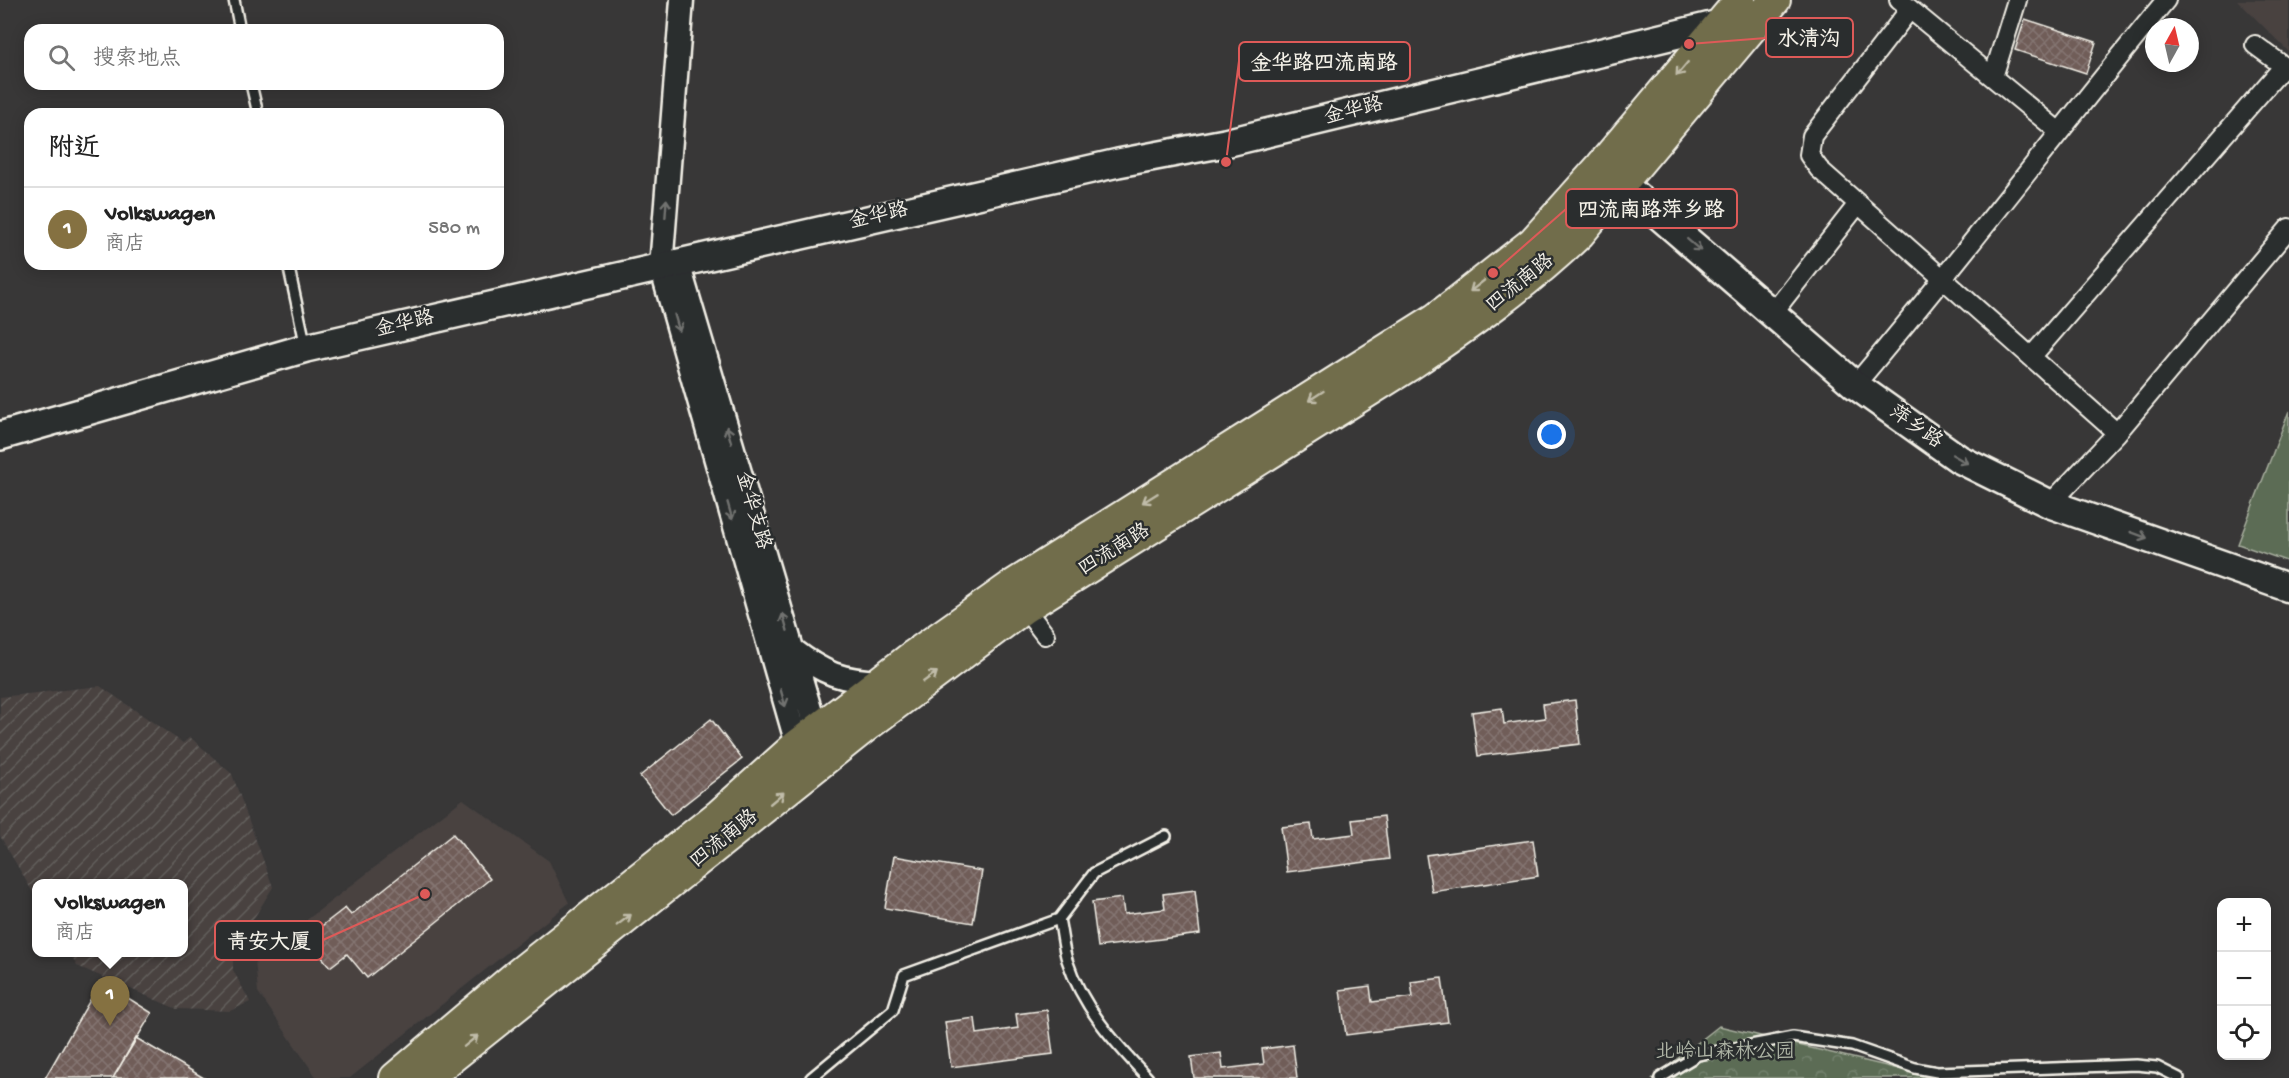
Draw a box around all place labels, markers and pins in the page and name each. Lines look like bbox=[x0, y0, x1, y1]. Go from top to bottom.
callout: 水清沟 bbox=[1766, 18, 1853, 57]
callout: 金华路四流南路 bbox=[1239, 42, 1410, 81]
callout: 四流南路萍乡路 bbox=[1566, 189, 1737, 228]
callout: 青安大厦 bbox=[215, 921, 323, 960]
pin: 1 bbox=[90, 976, 130, 1026]

